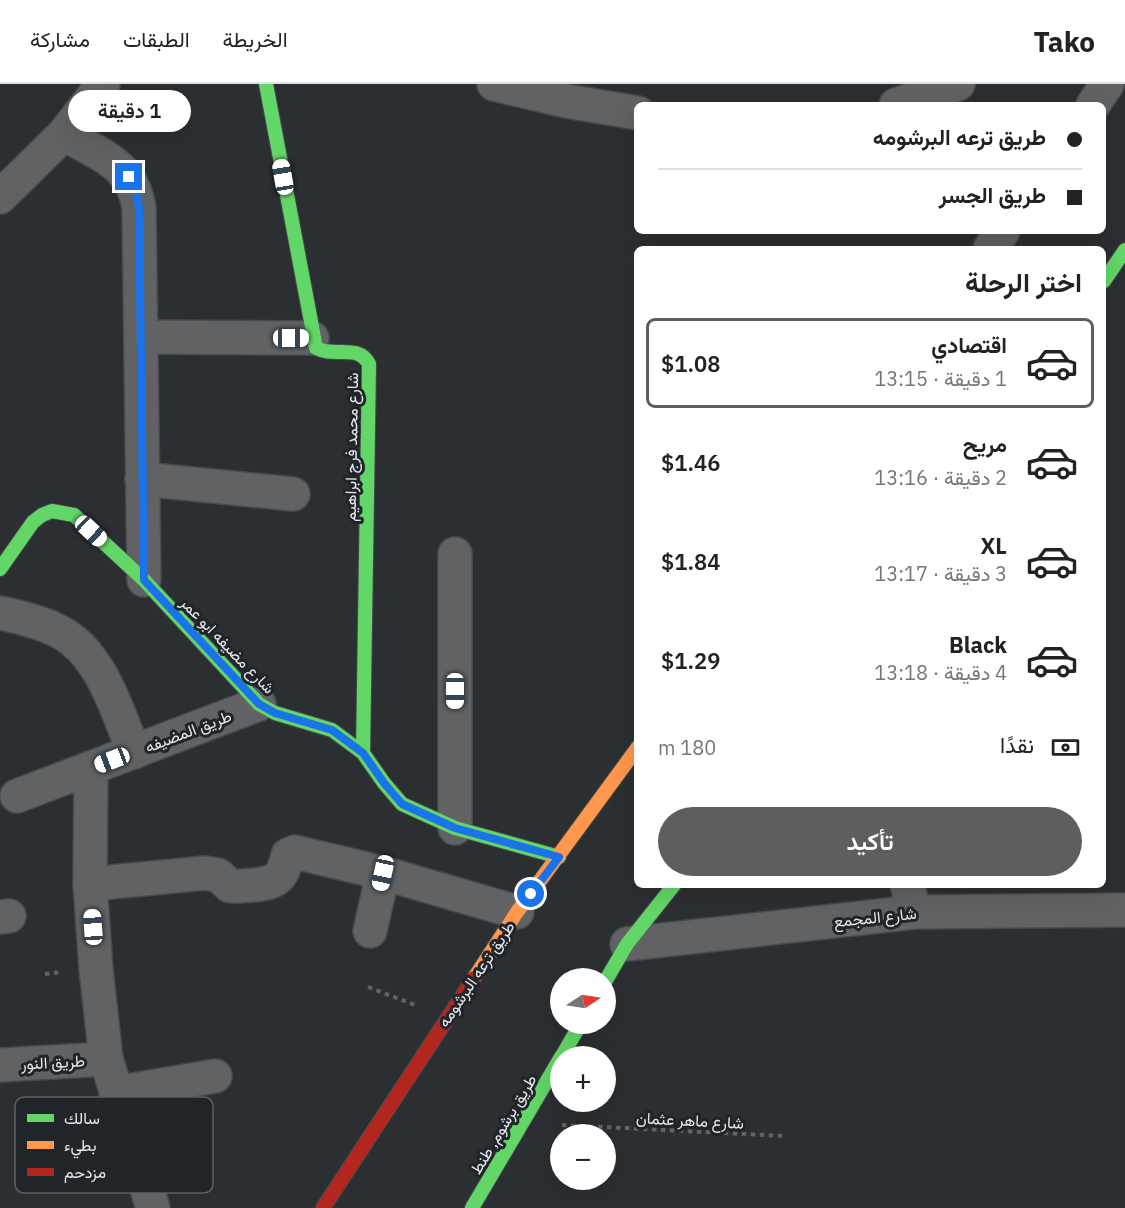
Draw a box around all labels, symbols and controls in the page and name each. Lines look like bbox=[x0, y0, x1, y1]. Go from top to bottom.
text: Tako bbox=[1033, 23, 1095, 60]
text: مشاركة bbox=[30, 25, 90, 53]
text: الطبقات bbox=[123, 25, 190, 53]
text: الخريطة bbox=[223, 25, 288, 53]
callout: 1 دقيقة bbox=[68, 90, 190, 132]
text: 1 دقيقة bbox=[98, 97, 161, 124]
text: طريق ترعه البرشومه bbox=[873, 122, 1046, 151]
car bbox=[271, 158, 295, 196]
route end bbox=[115, 163, 142, 190]
text: طريق الجسر bbox=[939, 180, 1046, 209]
text: اختر الرحلة bbox=[965, 264, 1082, 299]
car bbox=[273, 329, 309, 347]
text: اقتصادي bbox=[931, 330, 1007, 359]
icon: car bbox=[1025, 336, 1079, 390]
text: $1.08 bbox=[661, 349, 720, 378]
text: 1 دقيقة · 13:15 bbox=[874, 365, 1007, 392]
street label: شارع محمد فرج ابراهيم bbox=[340, 372, 364, 522]
text: مريح bbox=[963, 429, 1007, 458]
icon: car bbox=[1025, 435, 1079, 489]
text: $1.46 bbox=[661, 448, 720, 477]
text: 2 دقيقة · 13:16 bbox=[874, 464, 1007, 491]
car bbox=[72, 512, 110, 550]
text: XL bbox=[981, 531, 1007, 560]
icon: car bbox=[1025, 534, 1079, 588]
text: $1.84 bbox=[661, 547, 720, 576]
text: 3 دقيقة · 13:17 bbox=[874, 560, 1007, 587]
street label: شارع مضيفه ابو عمر bbox=[175, 592, 279, 699]
text: Black bbox=[949, 630, 1007, 659]
icon: car bbox=[1025, 633, 1079, 687]
text: $1.29 bbox=[661, 646, 720, 675]
text: 4 دقيقة · 13:18 bbox=[874, 659, 1007, 686]
car bbox=[446, 673, 464, 709]
street label: طريق المضيفه bbox=[142, 705, 234, 758]
text: نقدًا bbox=[1000, 730, 1034, 759]
icon: cash bbox=[1049, 731, 1082, 764]
text: 180 m bbox=[658, 734, 716, 761]
car bbox=[92, 745, 132, 775]
button: تأكيد bbox=[658, 807, 1082, 876]
car bbox=[370, 854, 396, 892]
route start bbox=[517, 880, 544, 907]
street label: شارع المجمع bbox=[833, 903, 918, 933]
car bbox=[83, 908, 103, 946]
street label: طريق ترعه البرشومه bbox=[433, 917, 520, 1031]
north arrow bbox=[550, 968, 616, 1034]
map controls bbox=[550, 968, 616, 1190]
button: + bbox=[550, 1046, 616, 1112]
street label: طريق النور bbox=[20, 1050, 86, 1075]
street label: طريق برشوم, طنط bbox=[465, 1071, 541, 1178]
legend bbox=[15, 1097, 213, 1193]
street label: شارع ماهر عثمان bbox=[635, 1107, 744, 1135]
text: سالك bbox=[64, 1108, 100, 1128]
button: − bbox=[550, 1124, 616, 1190]
text: بطيء bbox=[64, 1135, 96, 1159]
text: مزدحم bbox=[64, 1162, 106, 1183]

